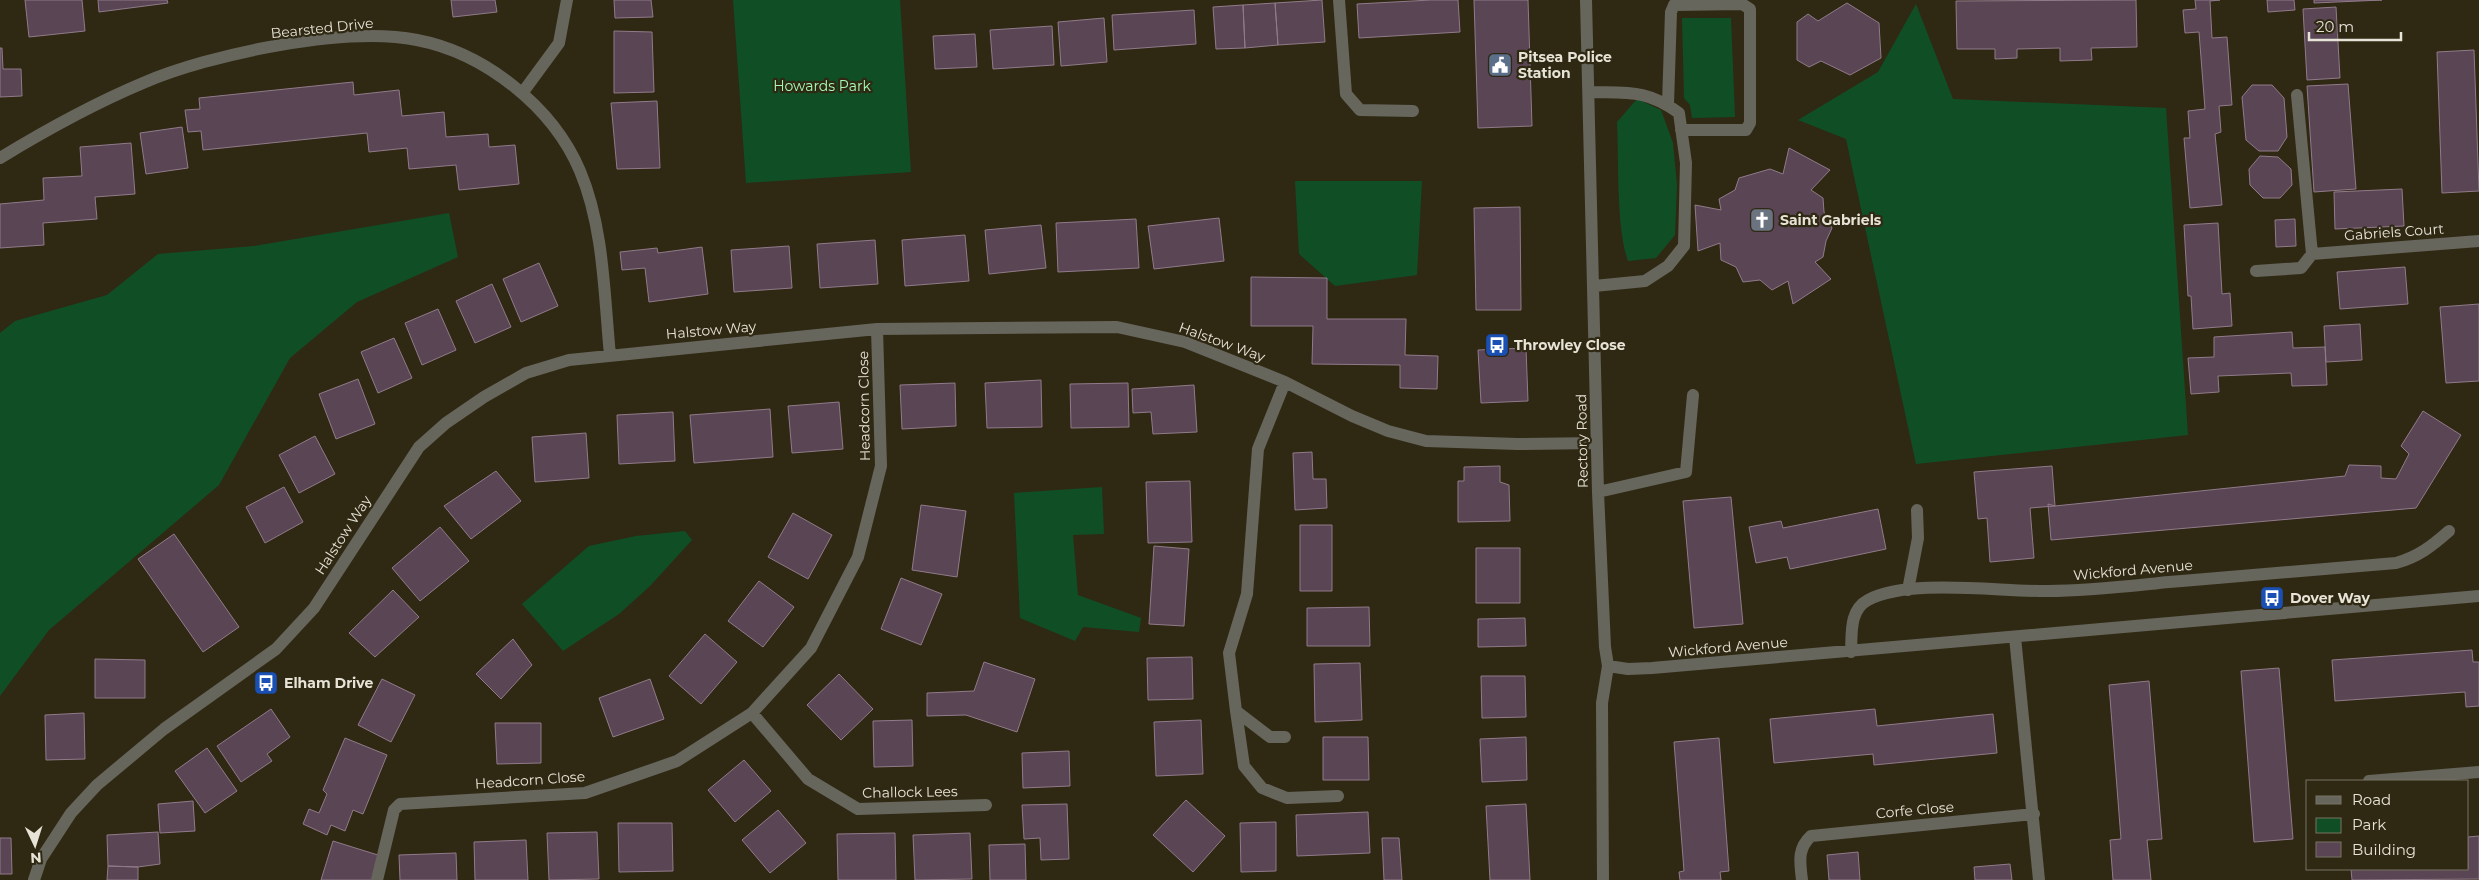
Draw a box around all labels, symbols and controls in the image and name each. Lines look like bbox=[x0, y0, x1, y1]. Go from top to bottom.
scale bar bbox=[2309, 10, 2402, 42]
street label: Bearsted Drive bbox=[270, 14, 374, 42]
text: 20 m bbox=[2316, 17, 2354, 36]
place label: Pitsea Police Station bbox=[1518, 48, 1612, 82]
public building icon: Pitsea Police Station bbox=[1487, 52, 1513, 78]
park label: Howards Park bbox=[773, 77, 871, 95]
church icon: Saint Gabriels bbox=[1749, 207, 1775, 233]
place label: Saint Gabriels bbox=[1780, 211, 1882, 229]
street label: Gabriels Court bbox=[2344, 220, 2445, 244]
street label: Halstow Way bbox=[665, 317, 757, 343]
street label: Halstow Way bbox=[1176, 318, 1268, 366]
bus stop icon: Throwley Close bbox=[1484, 332, 1510, 358]
place label: Throwley Close bbox=[1514, 336, 1626, 354]
street label: Headcorn Close bbox=[854, 351, 874, 461]
street label: Rectory Road bbox=[1572, 394, 1592, 488]
street label: Halstow Way bbox=[311, 492, 375, 578]
street label: Wickford Avenue bbox=[2072, 556, 2194, 584]
bus stop icon: Dover Way bbox=[2259, 585, 2285, 611]
place label: Dover Way bbox=[2290, 589, 2371, 607]
street label: Wickford Avenue bbox=[1667, 633, 1789, 661]
bus stop icon: Elham Drive bbox=[253, 670, 279, 696]
place label: Elham Drive bbox=[284, 674, 373, 692]
street label: Headcorn Close bbox=[474, 767, 586, 793]
legend bbox=[2306, 780, 2469, 870]
street label: Challock Lees bbox=[862, 782, 958, 802]
text: Road bbox=[2352, 790, 2391, 809]
street label: Corfe Close bbox=[1875, 798, 1955, 822]
text: Park bbox=[2352, 815, 2386, 834]
north arrow bbox=[10, 820, 60, 870]
text: Building bbox=[2352, 840, 2416, 859]
text: N bbox=[30, 849, 42, 867]

